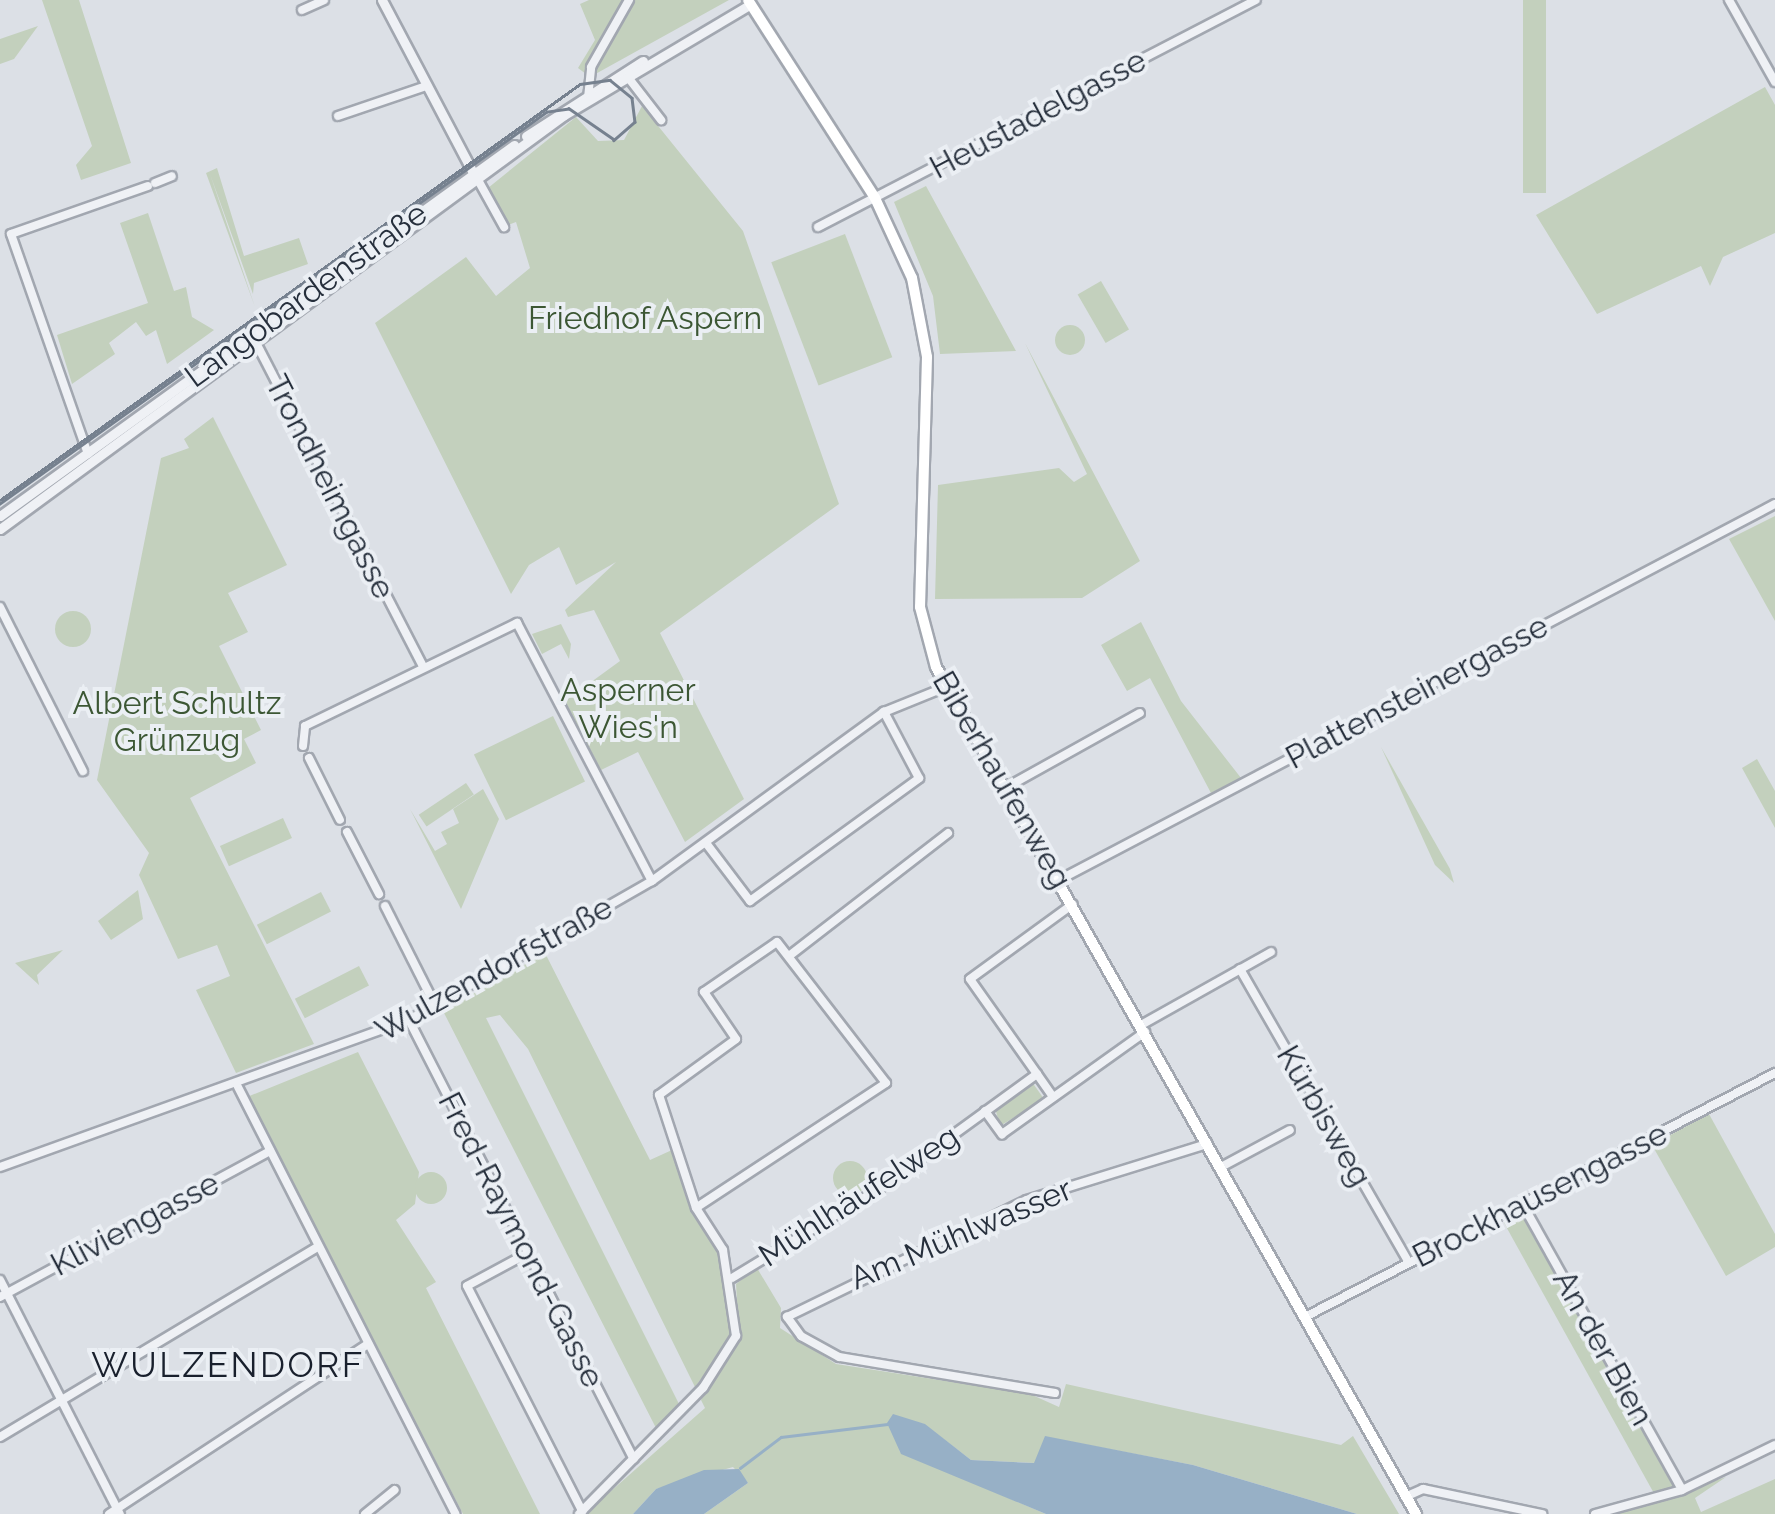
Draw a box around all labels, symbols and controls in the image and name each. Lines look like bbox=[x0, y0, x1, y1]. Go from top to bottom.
street label: Heustadelgasse bbox=[923, 41, 1153, 187]
street label: Langobardenstraße bbox=[177, 194, 435, 396]
park label: Friedhof Aspern bbox=[527, 299, 763, 337]
street label: Trondheimgasse bbox=[257, 369, 403, 605]
street label: Plattensteinergasse bbox=[1279, 607, 1555, 777]
street label: Biberhaufenweg bbox=[924, 665, 1080, 895]
park label: Asperner Wies'n bbox=[560, 672, 696, 747]
park label: Albert Schultz Grünzug bbox=[73, 685, 281, 760]
street label: Wulzendorfstraße bbox=[369, 888, 619, 1050]
street label: Kürbisweg bbox=[1268, 1039, 1380, 1193]
street label: Fred-Raymond-Gasse bbox=[430, 1086, 612, 1394]
street label: Brockhausengasse bbox=[1406, 1114, 1674, 1276]
street label: Mühlhäufelweg bbox=[752, 1117, 966, 1275]
street label: Kliviengasse bbox=[44, 1164, 226, 1284]
street label: Am Mühlwasser bbox=[844, 1170, 1078, 1298]
street label: An der Bien bbox=[1544, 1263, 1662, 1433]
district label: WULZENDORF bbox=[91, 1344, 365, 1386]

